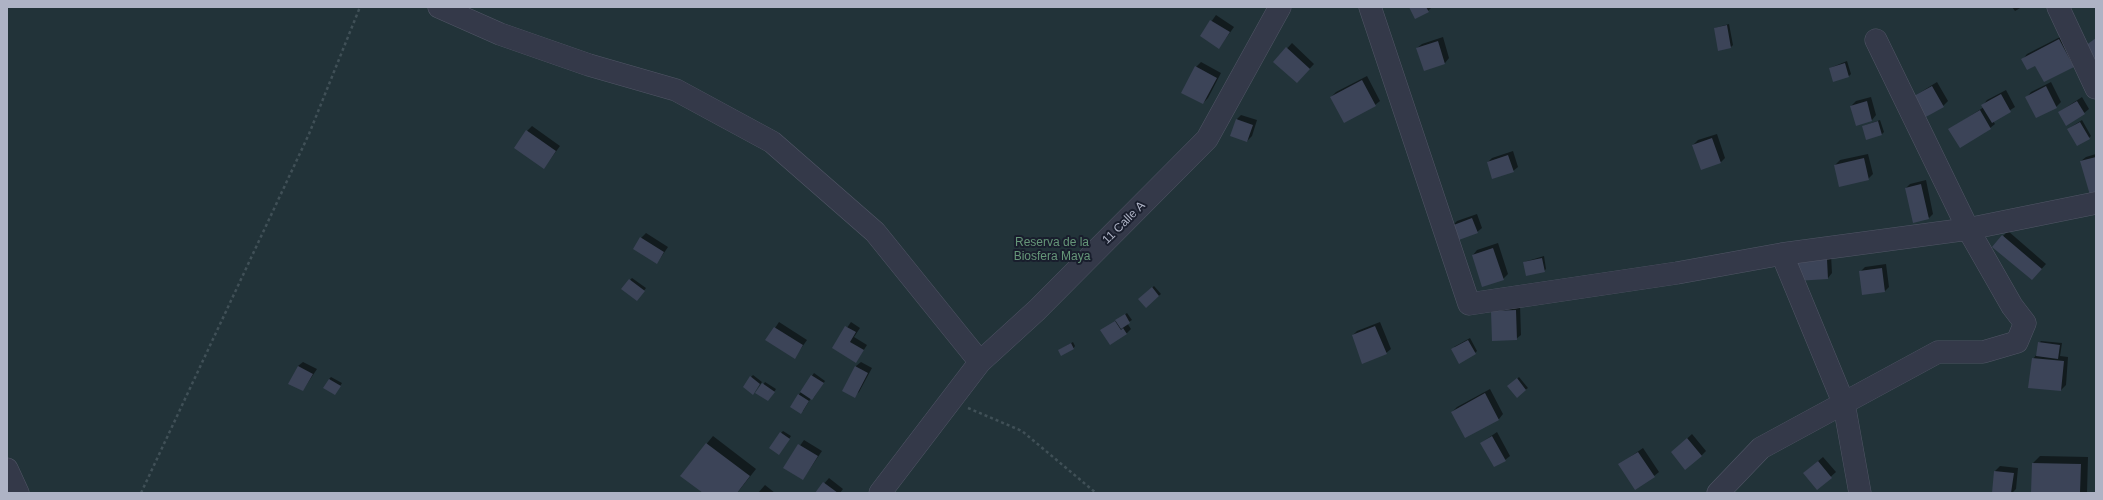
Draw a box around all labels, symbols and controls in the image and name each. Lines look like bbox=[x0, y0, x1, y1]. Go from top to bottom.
street label: 11 Calle A bbox=[1100, 199, 1148, 247]
park label: Reserva de la Biosfera Maya bbox=[1014, 236, 1090, 264]

